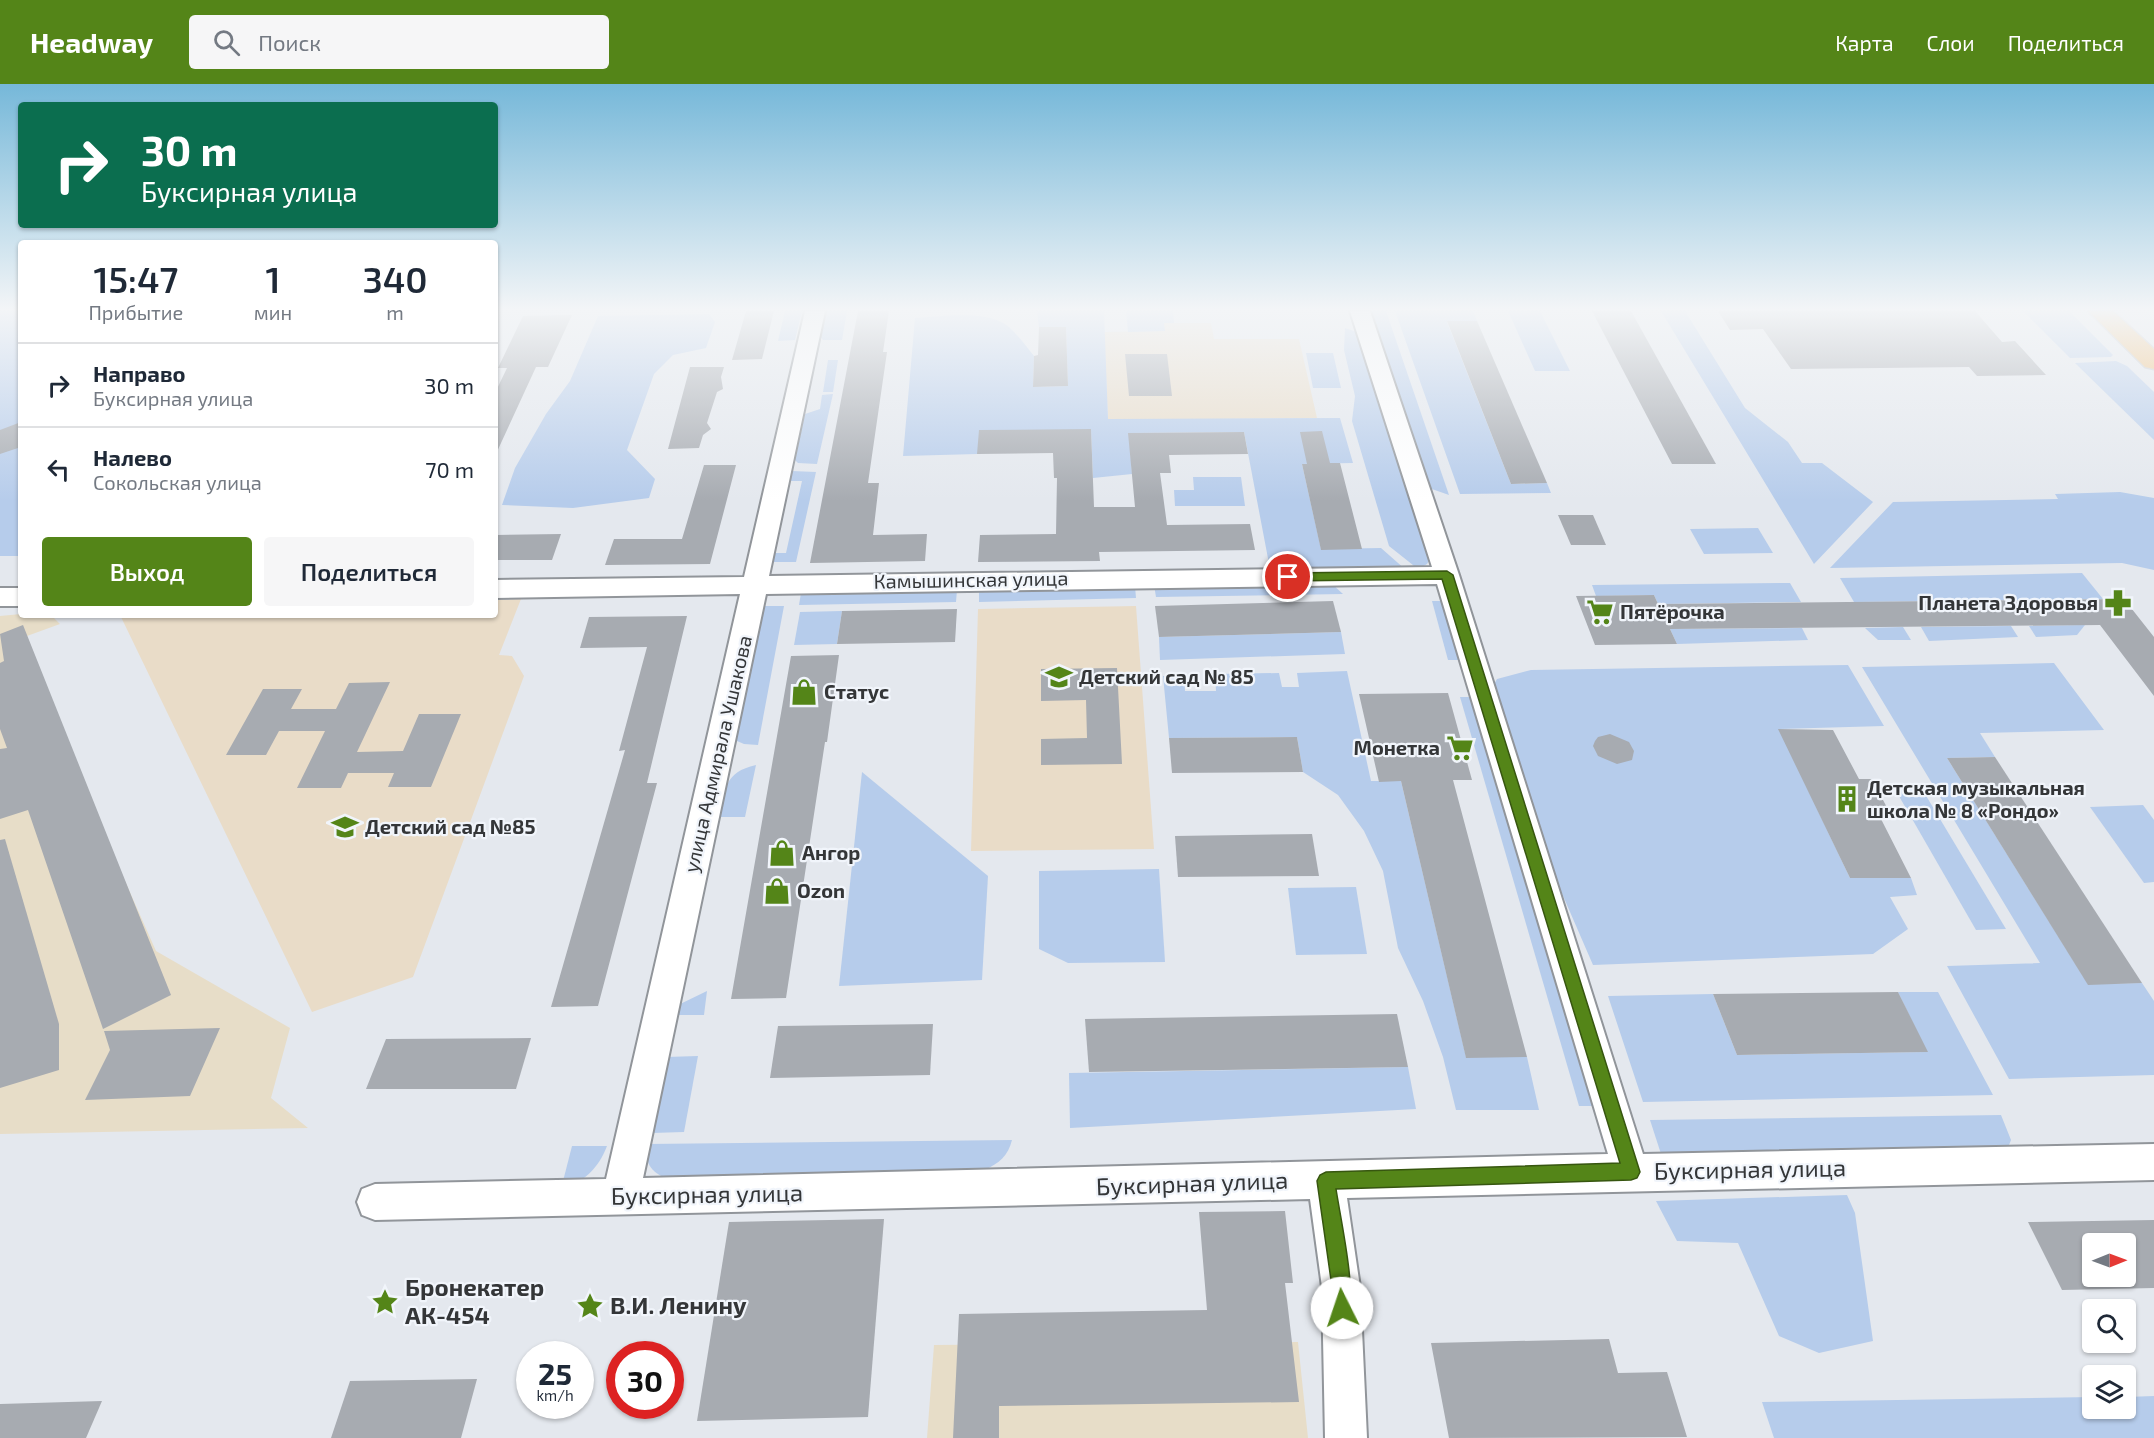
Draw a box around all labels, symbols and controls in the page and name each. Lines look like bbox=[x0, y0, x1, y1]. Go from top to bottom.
search box bbox=[189, 15, 609, 69]
text: Headway bbox=[30, 25, 153, 59]
icon: search bbox=[210, 26, 243, 59]
text: Поиск bbox=[258, 29, 321, 55]
text: Карта bbox=[1835, 30, 1894, 55]
text: Слои bbox=[1927, 30, 1975, 55]
text: Поделиться bbox=[2008, 30, 2124, 55]
text: 30 m bbox=[141, 124, 237, 174]
icon: right bbox=[42, 126, 120, 204]
text: Буксирная улица bbox=[141, 175, 357, 207]
text: 15:47 bbox=[93, 257, 178, 300]
text: 1 bbox=[265, 257, 280, 300]
text: 340 bbox=[363, 257, 428, 300]
text: Прибытие bbox=[88, 300, 183, 324]
text: мин bbox=[254, 300, 292, 324]
text: m bbox=[386, 300, 404, 324]
text: Направо bbox=[93, 360, 186, 386]
icon: right bbox=[42, 369, 75, 402]
text: 30 m bbox=[424, 372, 474, 398]
text: Буксирная улица bbox=[93, 386, 253, 410]
text: Налево bbox=[93, 444, 172, 470]
icon: left bbox=[42, 453, 75, 486]
text: 70 m bbox=[425, 456, 474, 482]
text: Сокольская улица bbox=[93, 470, 262, 494]
button: Выход bbox=[42, 537, 252, 606]
button: Поделиться bbox=[264, 537, 474, 606]
pin bbox=[1262, 551, 1313, 602]
icon: arrive bbox=[1271, 560, 1304, 593]
street label: Камышинская улица bbox=[873, 565, 1069, 594]
pharmacy icon: Планета Здоровья bbox=[2103, 588, 2133, 618]
place label: Планета Здоровья bbox=[1918, 590, 2098, 614]
supermarket icon: Пятёрочка bbox=[1585, 597, 1615, 627]
place label: Пятёрочка bbox=[1620, 599, 1725, 623]
street label: улица Адмирала Ушакова bbox=[678, 633, 757, 875]
school or university icon: Детский сад № 85 bbox=[1044, 662, 1074, 692]
place label: Детский сад № 85 bbox=[1079, 664, 1254, 688]
shop icon: Статус bbox=[789, 677, 819, 707]
place label: Статус bbox=[824, 679, 889, 703]
supermarket icon: Монетка bbox=[1445, 733, 1475, 763]
place label: Монетка bbox=[1354, 735, 1440, 759]
place label: Детская музыкальная школа № 8 «Рондо» bbox=[1867, 775, 2085, 822]
building icon: Детская музыкальная школа № 8 «Рондо» bbox=[1832, 784, 1862, 814]
school or university icon: Детский сад №85 bbox=[330, 812, 360, 842]
place label: Детский сад №85 bbox=[365, 814, 536, 838]
shop icon: Ангор bbox=[767, 838, 797, 868]
place label: Ангор bbox=[802, 840, 860, 864]
shop icon: Ozon bbox=[762, 876, 792, 906]
place label: Ozon bbox=[797, 878, 845, 902]
street label: Буксирная улица bbox=[1654, 1152, 1846, 1186]
street label: Буксирная улица bbox=[1095, 1165, 1289, 1201]
street label: Буксирная улица bbox=[611, 1177, 803, 1211]
north arrow bbox=[2082, 1233, 2136, 1287]
map controls bbox=[2082, 1233, 2136, 1419]
place label: Бронекатер АК-454 bbox=[405, 1272, 544, 1329]
position arrow bbox=[1310, 1276, 1374, 1340]
place icon: Бронекатер АК-454 bbox=[370, 1287, 400, 1317]
place label: В.И. Ленину bbox=[610, 1290, 747, 1319]
place icon: В.И. Ленину bbox=[575, 1291, 605, 1321]
button: search bbox=[2082, 1299, 2136, 1353]
speed limit sign: 30 bbox=[606, 1341, 684, 1419]
text: 25 bbox=[538, 1355, 572, 1391]
button: layers bbox=[2082, 1365, 2136, 1419]
text: km/h bbox=[536, 1386, 574, 1404]

